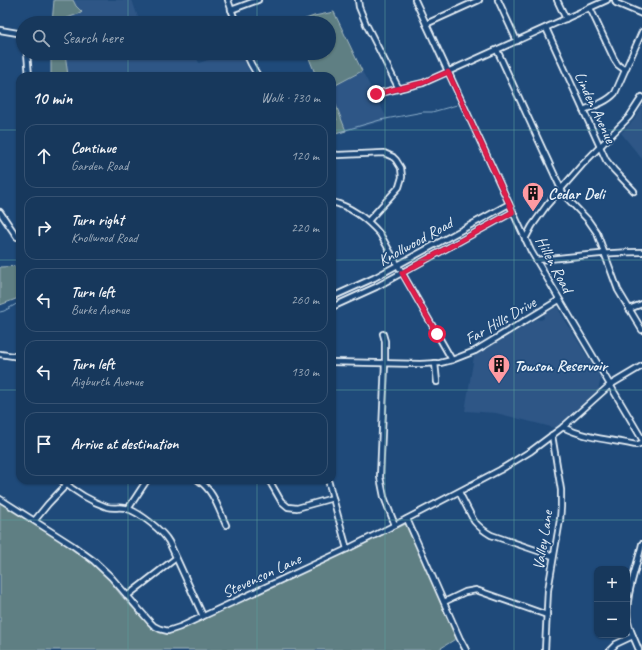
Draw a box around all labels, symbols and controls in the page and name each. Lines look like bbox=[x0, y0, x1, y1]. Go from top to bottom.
search box bbox=[16, 16, 336, 60]
icon: search bbox=[30, 27, 52, 49]
text: Search here bbox=[62, 29, 123, 48]
street label: Linden Avenue bbox=[570, 69, 621, 148]
route end bbox=[367, 85, 385, 103]
text: 10 min bbox=[32, 88, 72, 109]
text: Walk · 730 m bbox=[261, 90, 320, 106]
text: Continue bbox=[71, 139, 116, 158]
icon: ahead bbox=[33, 145, 55, 167]
text: 120 m bbox=[291, 148, 319, 164]
text: Garden Road bbox=[71, 158, 128, 174]
building icon: Cedar Deli bbox=[520, 180, 546, 213]
place label: Cedar Deli bbox=[548, 184, 606, 204]
text: Turn right bbox=[71, 211, 124, 230]
street label: Knollwood Road bbox=[375, 212, 459, 271]
icon: right bbox=[33, 217, 55, 239]
text: 220 m bbox=[291, 220, 319, 236]
text: Knollwood Road bbox=[71, 230, 138, 246]
street label: Hillen Road bbox=[531, 233, 579, 299]
text: Turn left bbox=[71, 283, 114, 302]
icon: left bbox=[33, 289, 55, 311]
text: 260 m bbox=[291, 292, 319, 308]
street label: Far Hills Drive bbox=[461, 292, 541, 349]
text: Burke Avenue bbox=[71, 302, 129, 318]
route start bbox=[428, 325, 446, 343]
building icon: Towson Reservoir bbox=[486, 352, 512, 385]
text: Turn left bbox=[71, 355, 114, 374]
place label: Towson Reservoir bbox=[514, 356, 609, 376]
icon: left bbox=[33, 361, 55, 383]
text: 130 m bbox=[291, 364, 319, 380]
text: Aigburth Avenue bbox=[71, 374, 143, 390]
icon: arrive bbox=[33, 433, 55, 455]
text: Arrive at destination bbox=[71, 435, 178, 454]
street label: Valley Lane bbox=[528, 507, 558, 571]
street label: Stevenson Lane bbox=[219, 548, 306, 603]
map controls bbox=[594, 566, 630, 638]
button: + bbox=[594, 566, 630, 602]
button: − bbox=[594, 602, 630, 638]

